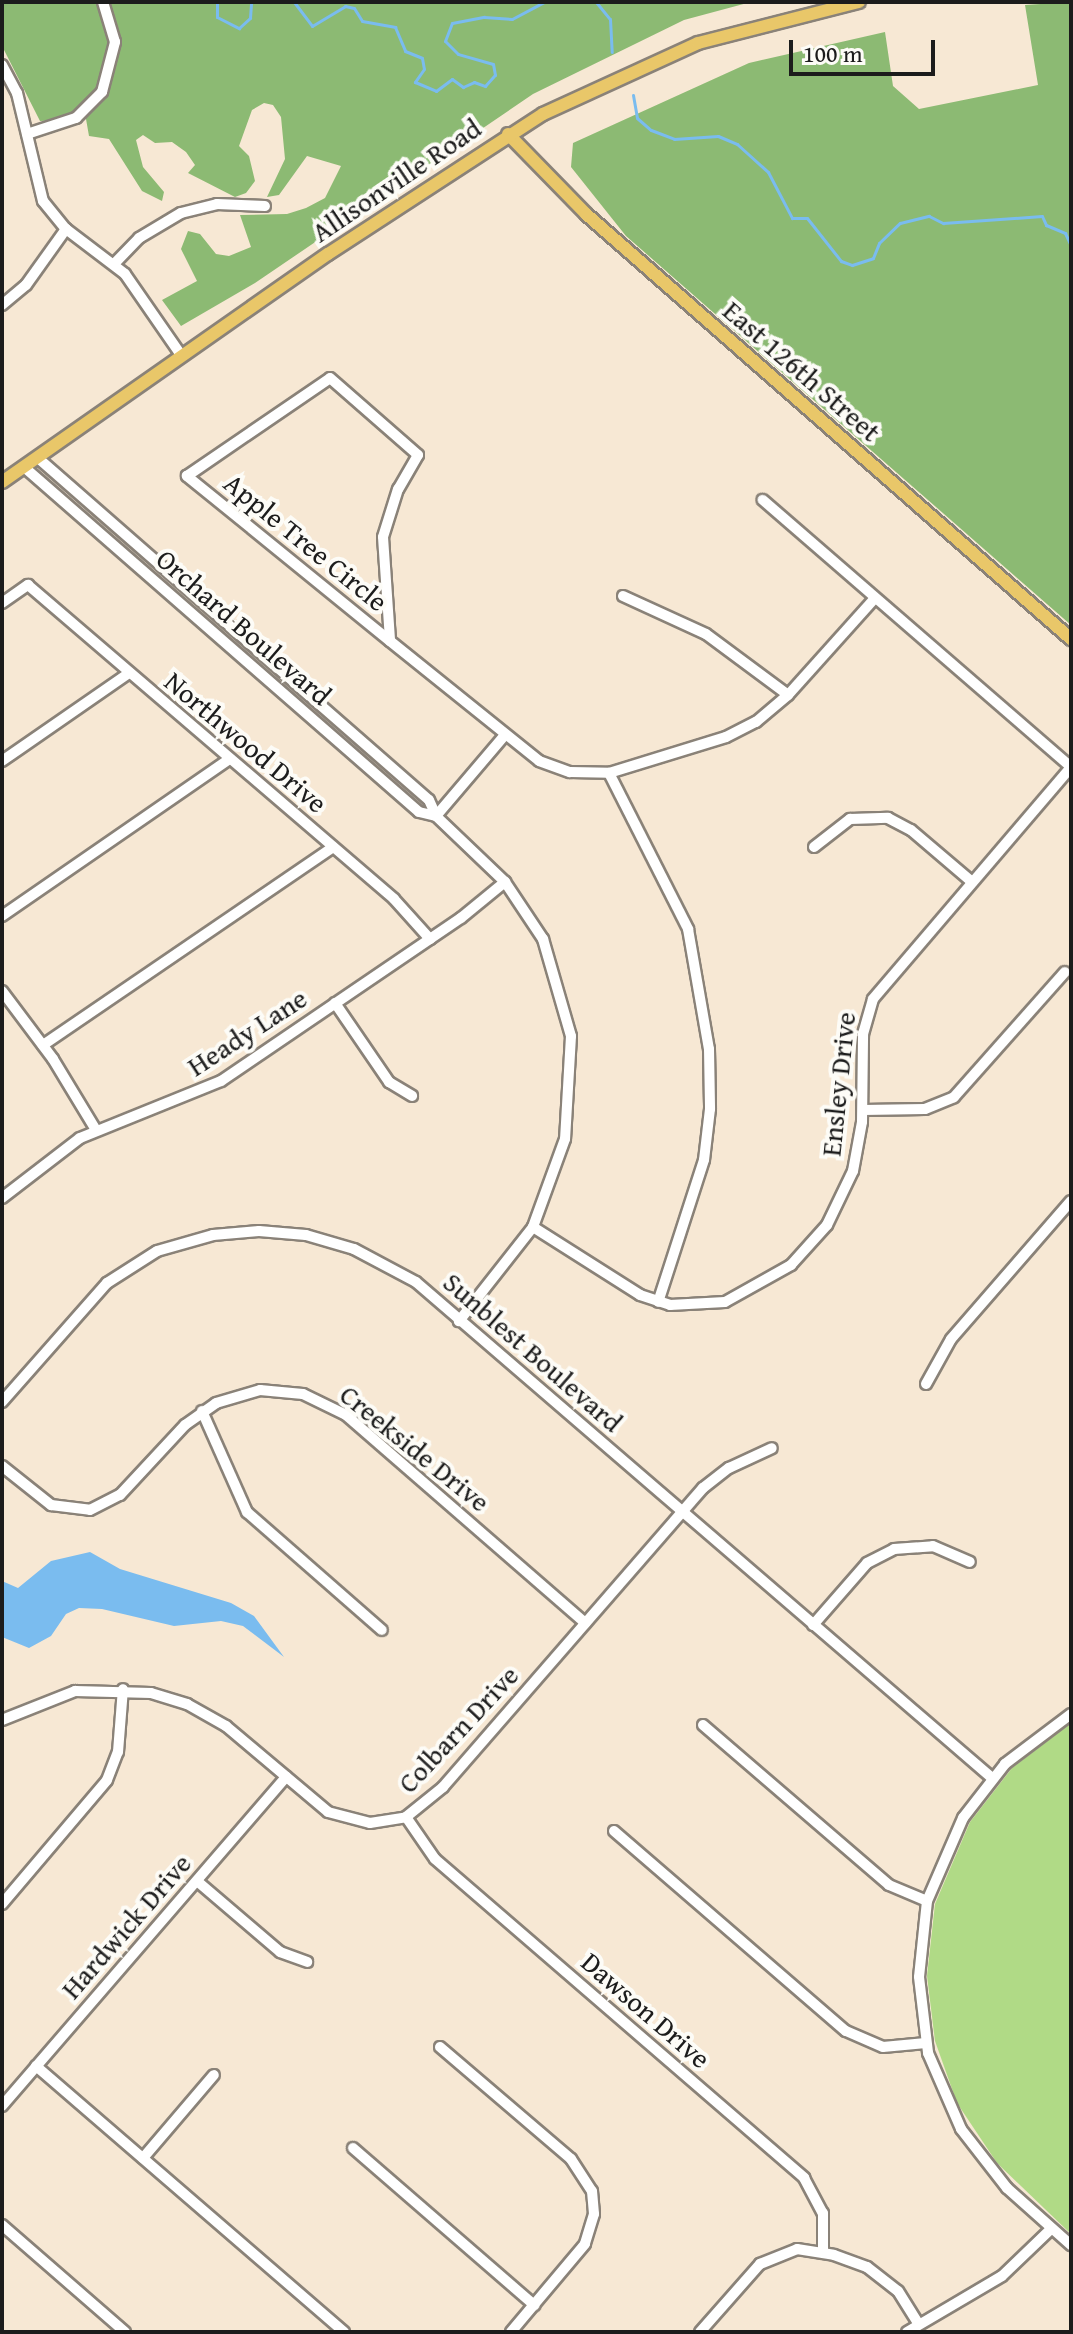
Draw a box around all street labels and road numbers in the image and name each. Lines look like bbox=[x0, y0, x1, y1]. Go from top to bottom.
street label: Allisonville Road bbox=[305, 111, 487, 249]
street label: East 126th Street bbox=[716, 293, 888, 449]
street label: Apple Tree Circle bbox=[217, 466, 395, 618]
street label: Orchard Boulevard bbox=[150, 542, 338, 712]
street label: Northwood Drive bbox=[158, 664, 334, 820]
street label: Heady Lane bbox=[181, 981, 313, 1083]
street label: Ensley Drive bbox=[814, 1010, 862, 1158]
street label: Sunblest Boulevard bbox=[437, 1265, 629, 1439]
street label: Creekside Drive bbox=[333, 1377, 497, 1519]
street label: Colbarn Drive bbox=[391, 1659, 525, 1799]
street label: Hardwick Drive bbox=[54, 1847, 198, 2005]
street label: Dawson Drive bbox=[575, 1945, 717, 2075]

